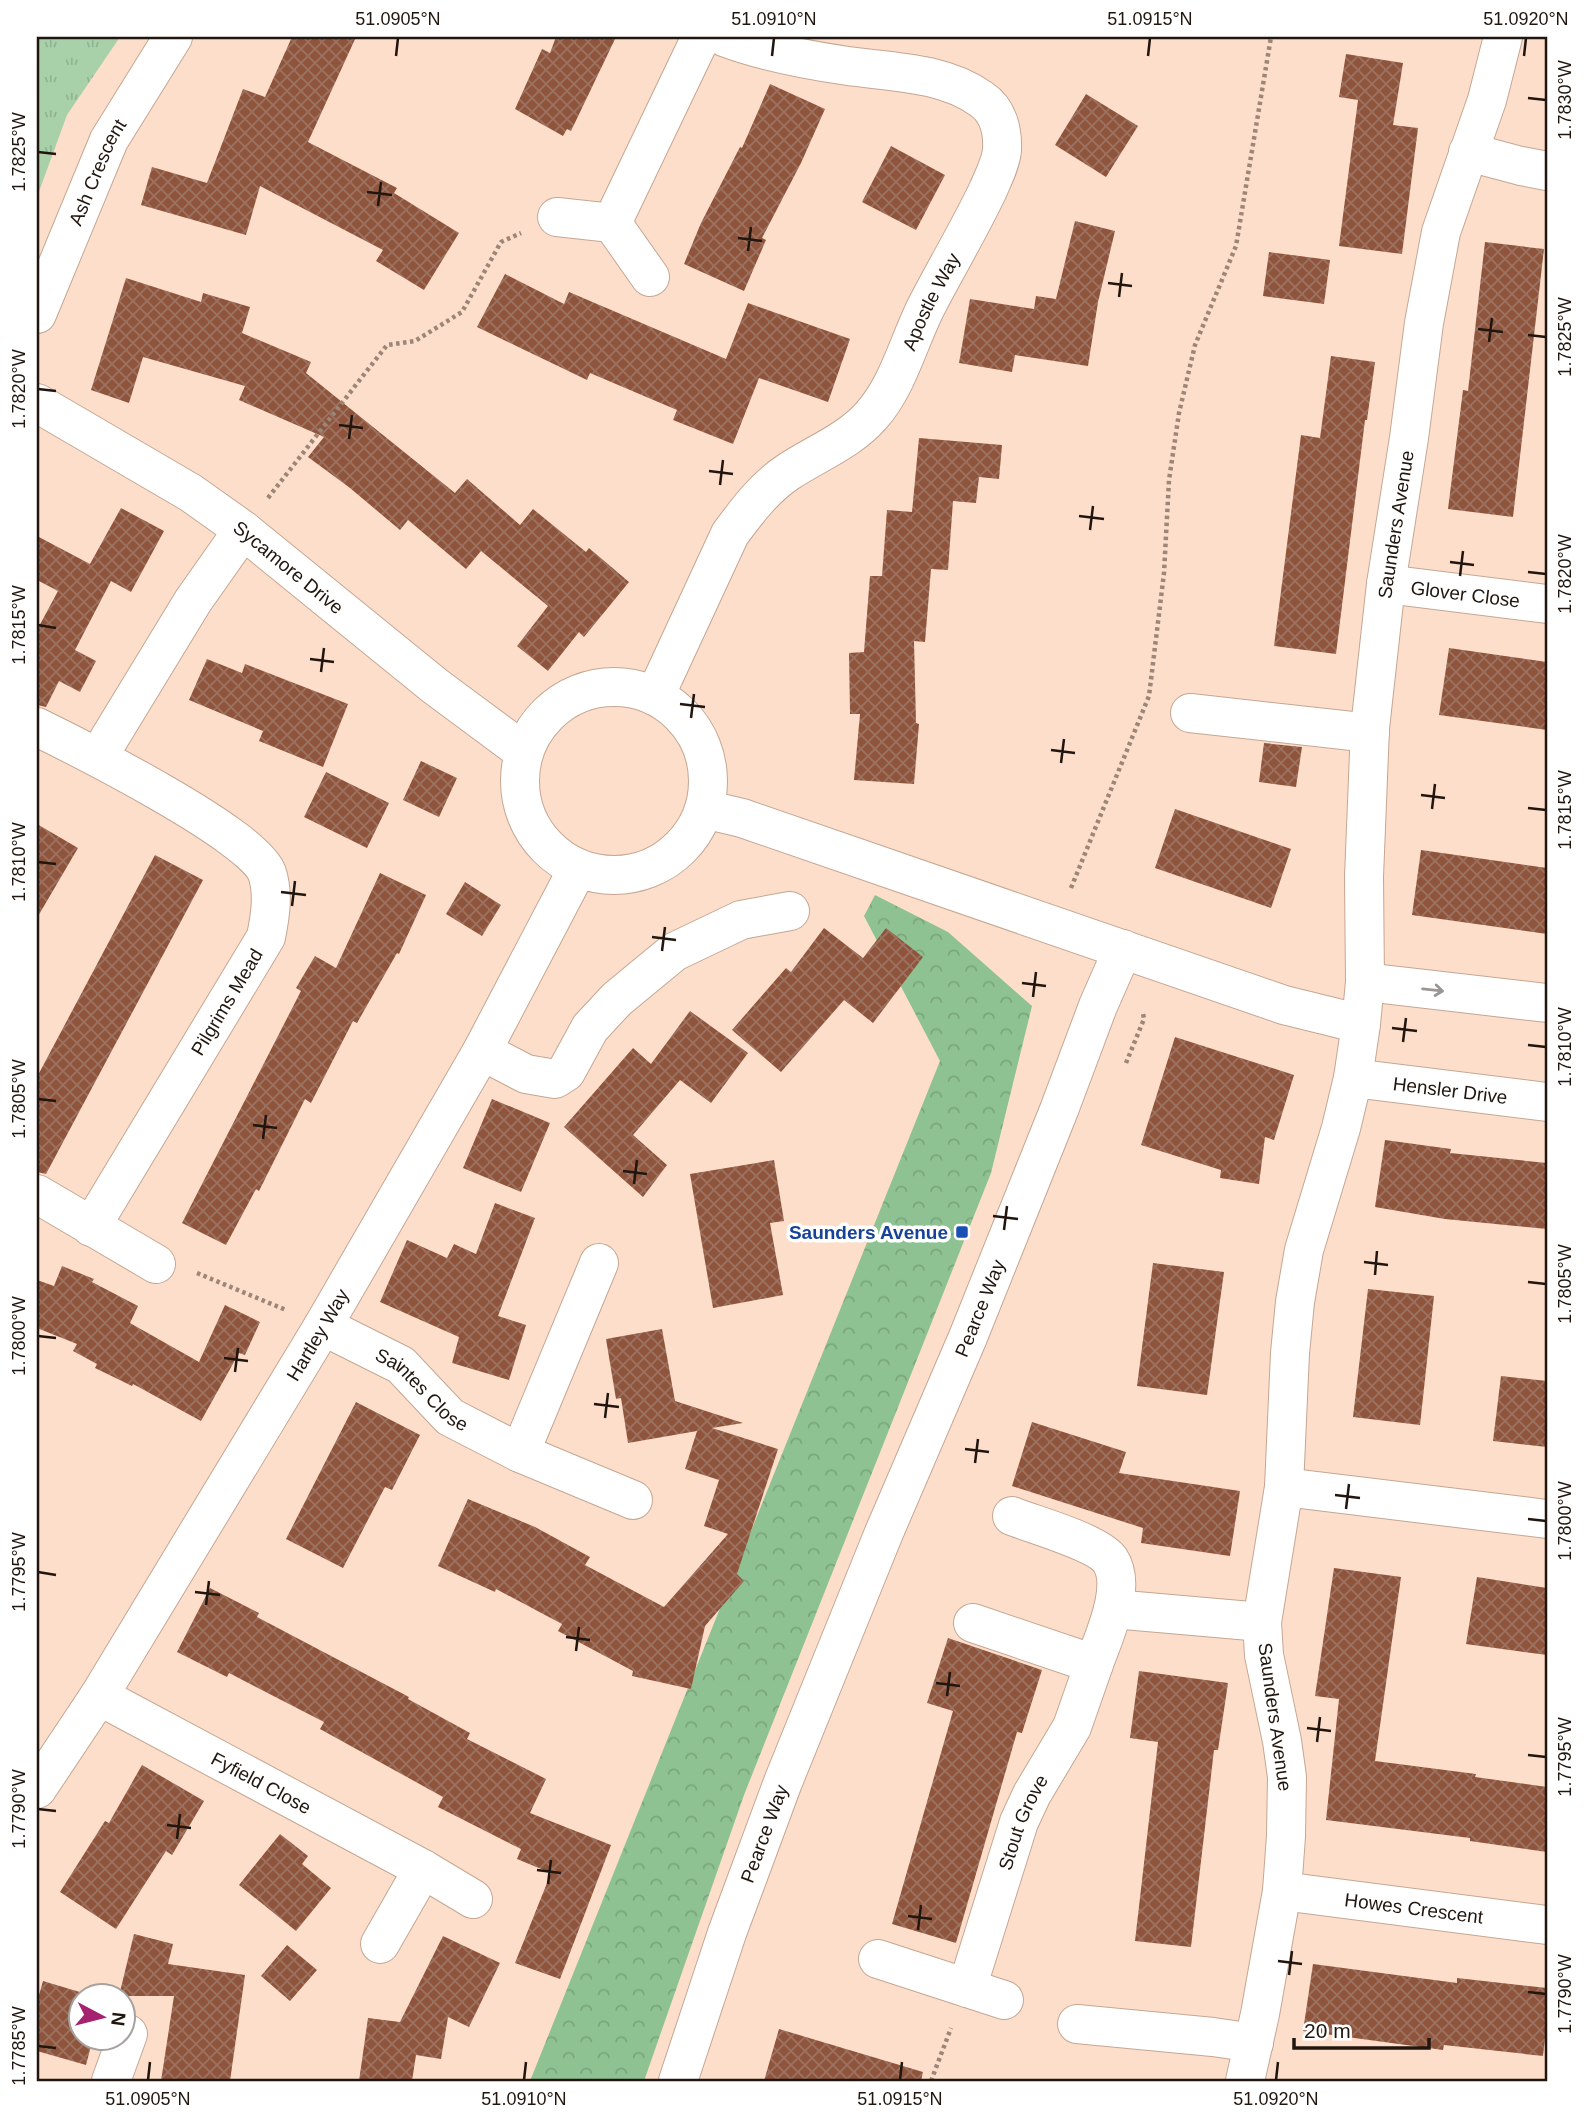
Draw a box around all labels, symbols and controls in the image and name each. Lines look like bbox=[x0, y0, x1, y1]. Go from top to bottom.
text: 51.0905°N bbox=[355, 9, 441, 29]
text: 51.0910°N bbox=[731, 9, 817, 29]
text: 51.0915°N bbox=[1107, 9, 1193, 29]
text: 51.0920°N bbox=[1483, 9, 1569, 29]
text: 1.7830°W bbox=[1555, 60, 1575, 140]
text: 1.7825°W bbox=[9, 112, 29, 192]
street label: Ash Crescent bbox=[64, 115, 130, 228]
street label: Apostle Way bbox=[898, 249, 964, 353]
text: 1.7825°W bbox=[1555, 297, 1575, 377]
text: 1.7820°W bbox=[9, 349, 29, 429]
street label: Saunders Avenue bbox=[1374, 449, 1417, 600]
street label: Sycamore Drive bbox=[230, 516, 348, 618]
text: 1.7820°W bbox=[1555, 534, 1575, 614]
street label: Glover Close bbox=[1410, 577, 1521, 611]
text: 1.7815°W bbox=[9, 585, 29, 665]
text: 1.7815°W bbox=[1555, 770, 1575, 850]
text: 1.7810°W bbox=[9, 822, 29, 902]
street label: Pilgrims Mead bbox=[187, 945, 267, 1059]
one-way arrow bbox=[1421, 984, 1444, 997]
text: 1.7810°W bbox=[1555, 1007, 1575, 1087]
text: 1.7805°W bbox=[9, 1059, 29, 1139]
street label: Hensler Drive bbox=[1392, 1073, 1509, 1108]
place label: Saunders Avenue bbox=[789, 1222, 948, 1243]
marker: Saunders Avenue bbox=[954, 1224, 970, 1240]
text: 1.7805°W bbox=[1555, 1244, 1575, 1324]
street label: Pearce Way bbox=[950, 1256, 1009, 1360]
street label: Hartley Way bbox=[282, 1285, 353, 1384]
text: 1.7800°W bbox=[9, 1296, 29, 1376]
street label: Saintes Close bbox=[372, 1344, 472, 1435]
text: 1.7800°W bbox=[1555, 1481, 1575, 1561]
text: 1.7795°W bbox=[9, 1532, 29, 1612]
street label: Saunders Avenue bbox=[1254, 1641, 1296, 1793]
text: 1.7795°W bbox=[1555, 1717, 1575, 1797]
street label: Fyfield Close bbox=[208, 1748, 315, 1818]
text: 1.7790°W bbox=[9, 1769, 29, 1849]
street label: Stout Grove bbox=[994, 1771, 1052, 1873]
street label: Pearce Way bbox=[736, 1781, 792, 1885]
street label: Howes Crescent bbox=[1343, 1889, 1485, 1927]
text: 1.7790°W bbox=[1555, 1954, 1575, 2034]
north arrow bbox=[66, 1982, 136, 2052]
text: 1.7785°W bbox=[9, 2006, 29, 2086]
scale bar bbox=[1294, 2006, 1428, 2050]
text: N bbox=[107, 2011, 130, 2027]
text: 20 m bbox=[1304, 2019, 1351, 2042]
text: 51.0905°N bbox=[105, 2089, 191, 2109]
text: 51.0910°N bbox=[481, 2089, 567, 2109]
text: 51.0915°N bbox=[857, 2089, 943, 2109]
text: 51.0920°N bbox=[1233, 2089, 1319, 2109]

